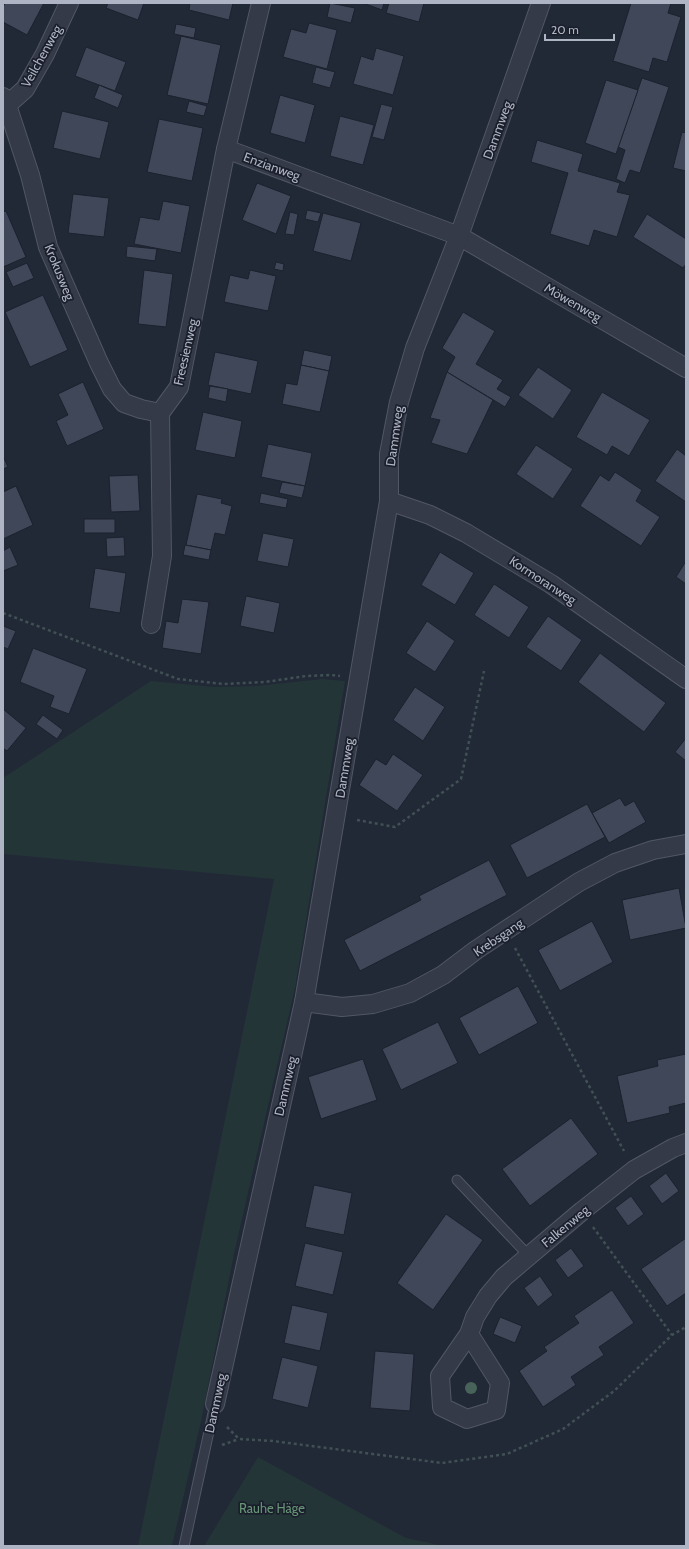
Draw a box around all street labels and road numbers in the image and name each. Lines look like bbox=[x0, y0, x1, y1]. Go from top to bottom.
street label: Veilchenweg bbox=[17, 22, 65, 90]
street label: Dammweg bbox=[479, 98, 515, 161]
street label: Enzianweg bbox=[241, 148, 303, 184]
street label: Krokusweg bbox=[42, 242, 79, 303]
street label: Möwenweg bbox=[542, 279, 605, 325]
street label: Freesienweg bbox=[170, 317, 201, 387]
street label: Dammweg bbox=[382, 404, 406, 467]
street label: Kormoranweg bbox=[507, 552, 580, 608]
street label: Dammweg bbox=[331, 736, 357, 799]
street label: Krebsgang bbox=[470, 914, 527, 960]
street label: Dammweg bbox=[270, 1054, 300, 1117]
street label: Falkenweg bbox=[538, 1201, 592, 1251]
street label: Dammweg bbox=[201, 1371, 229, 1434]

